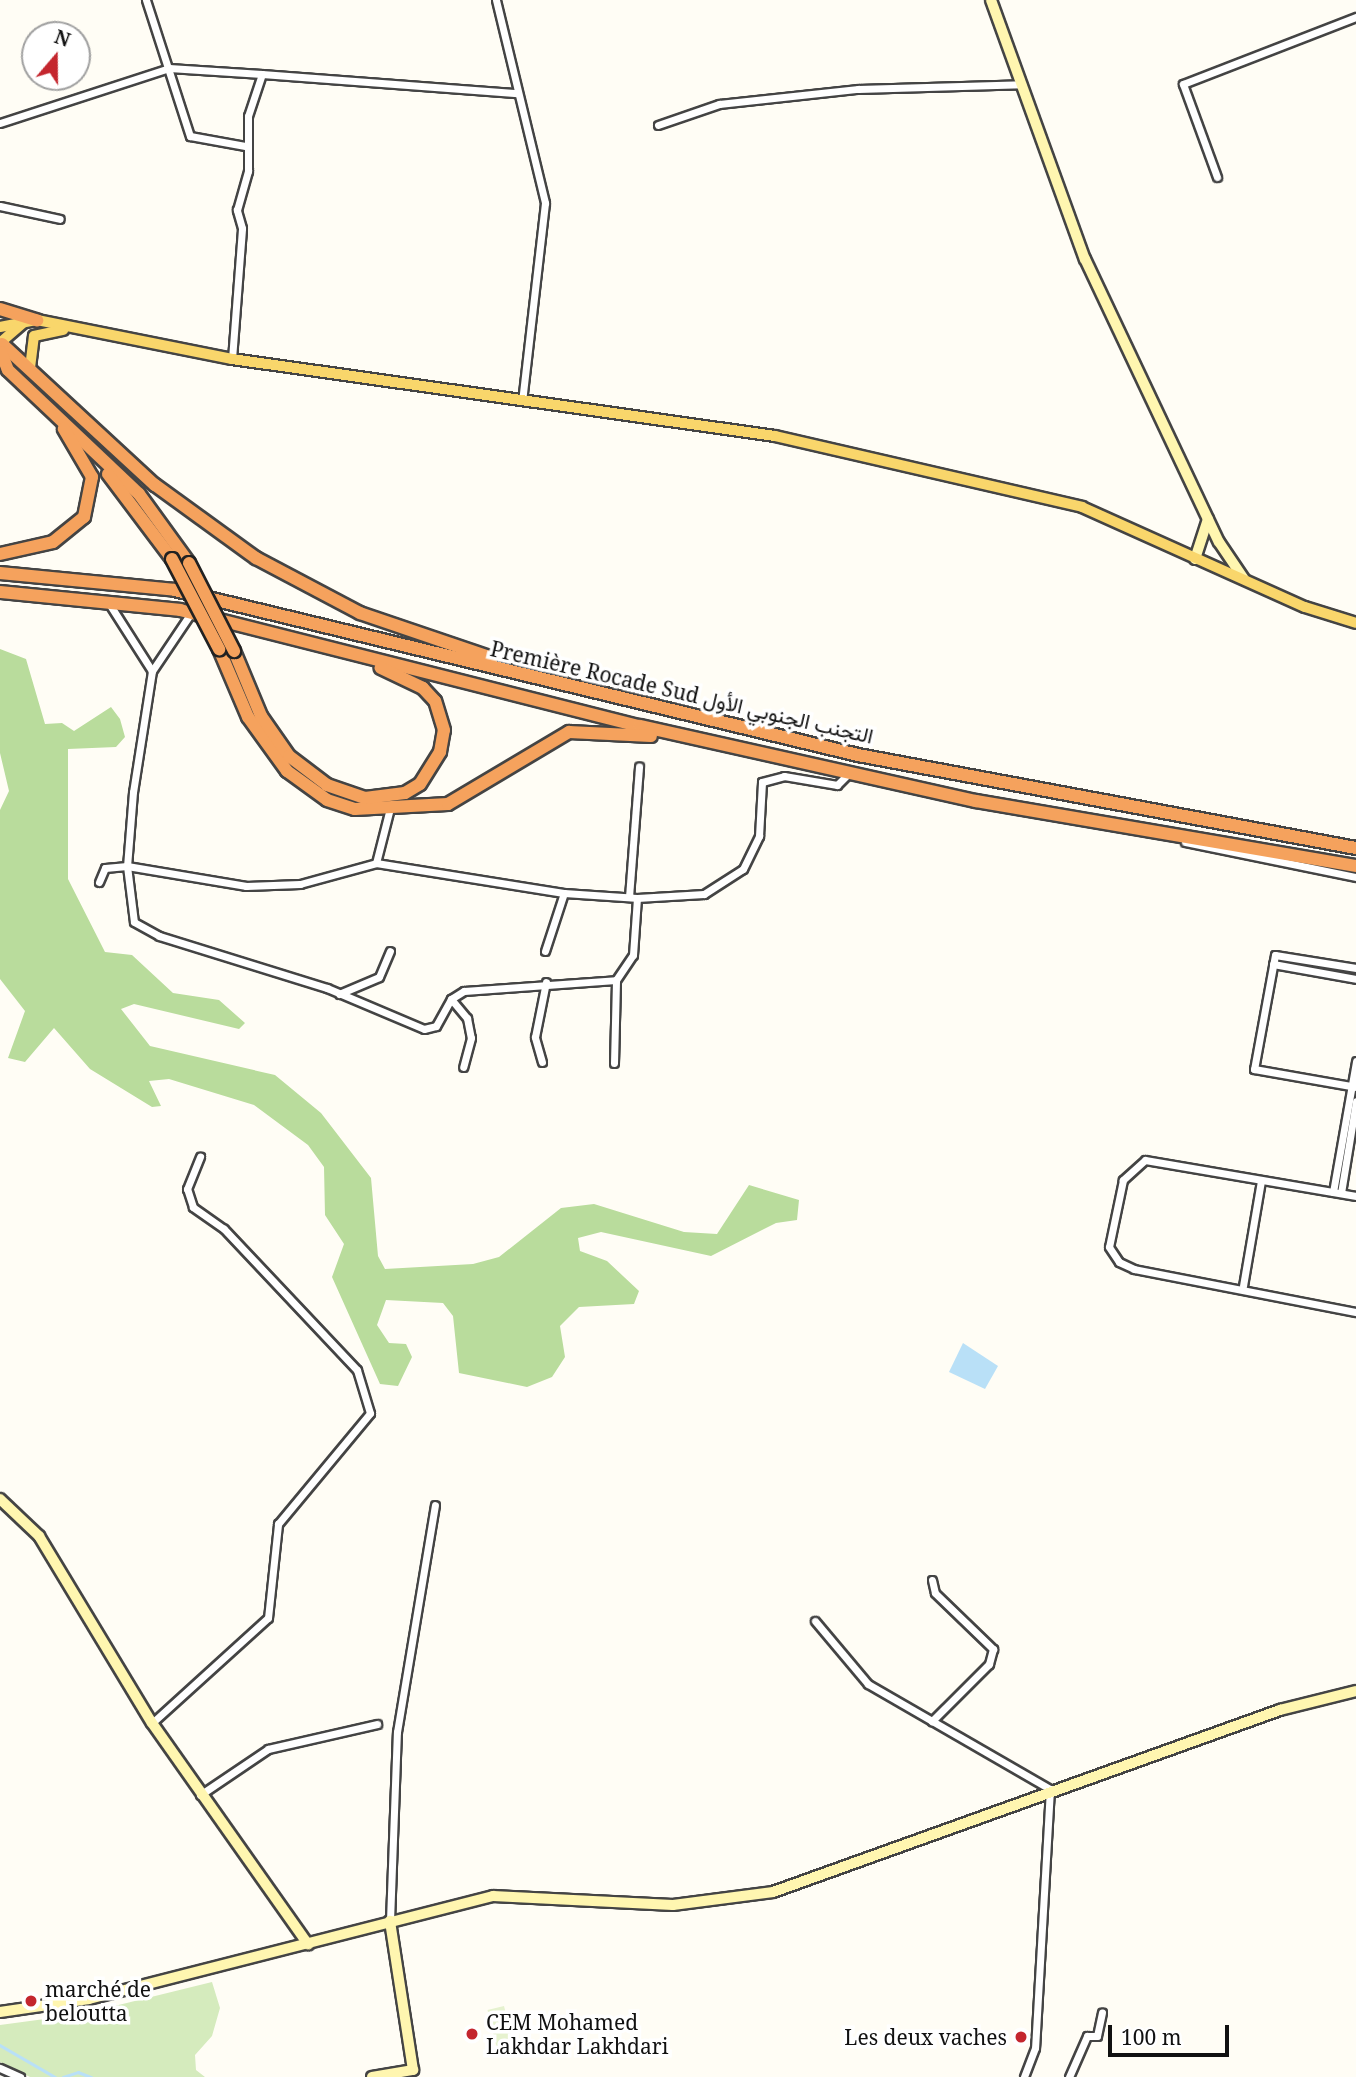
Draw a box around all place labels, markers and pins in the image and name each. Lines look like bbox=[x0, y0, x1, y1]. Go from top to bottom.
place label: marché de beloutta bbox=[45, 1976, 151, 2026]
marker: marché de beloutta bbox=[23, 1993, 39, 2009]
place label: CEM Mohamed Lakhdar Lakhdari bbox=[486, 2009, 668, 2059]
place label: Les deux vaches bbox=[844, 2024, 1007, 2050]
marker: CEM Mohamed Lakhdar Lakhdari bbox=[464, 2026, 480, 2042]
marker: Les deux vaches bbox=[1013, 2029, 1029, 2045]

